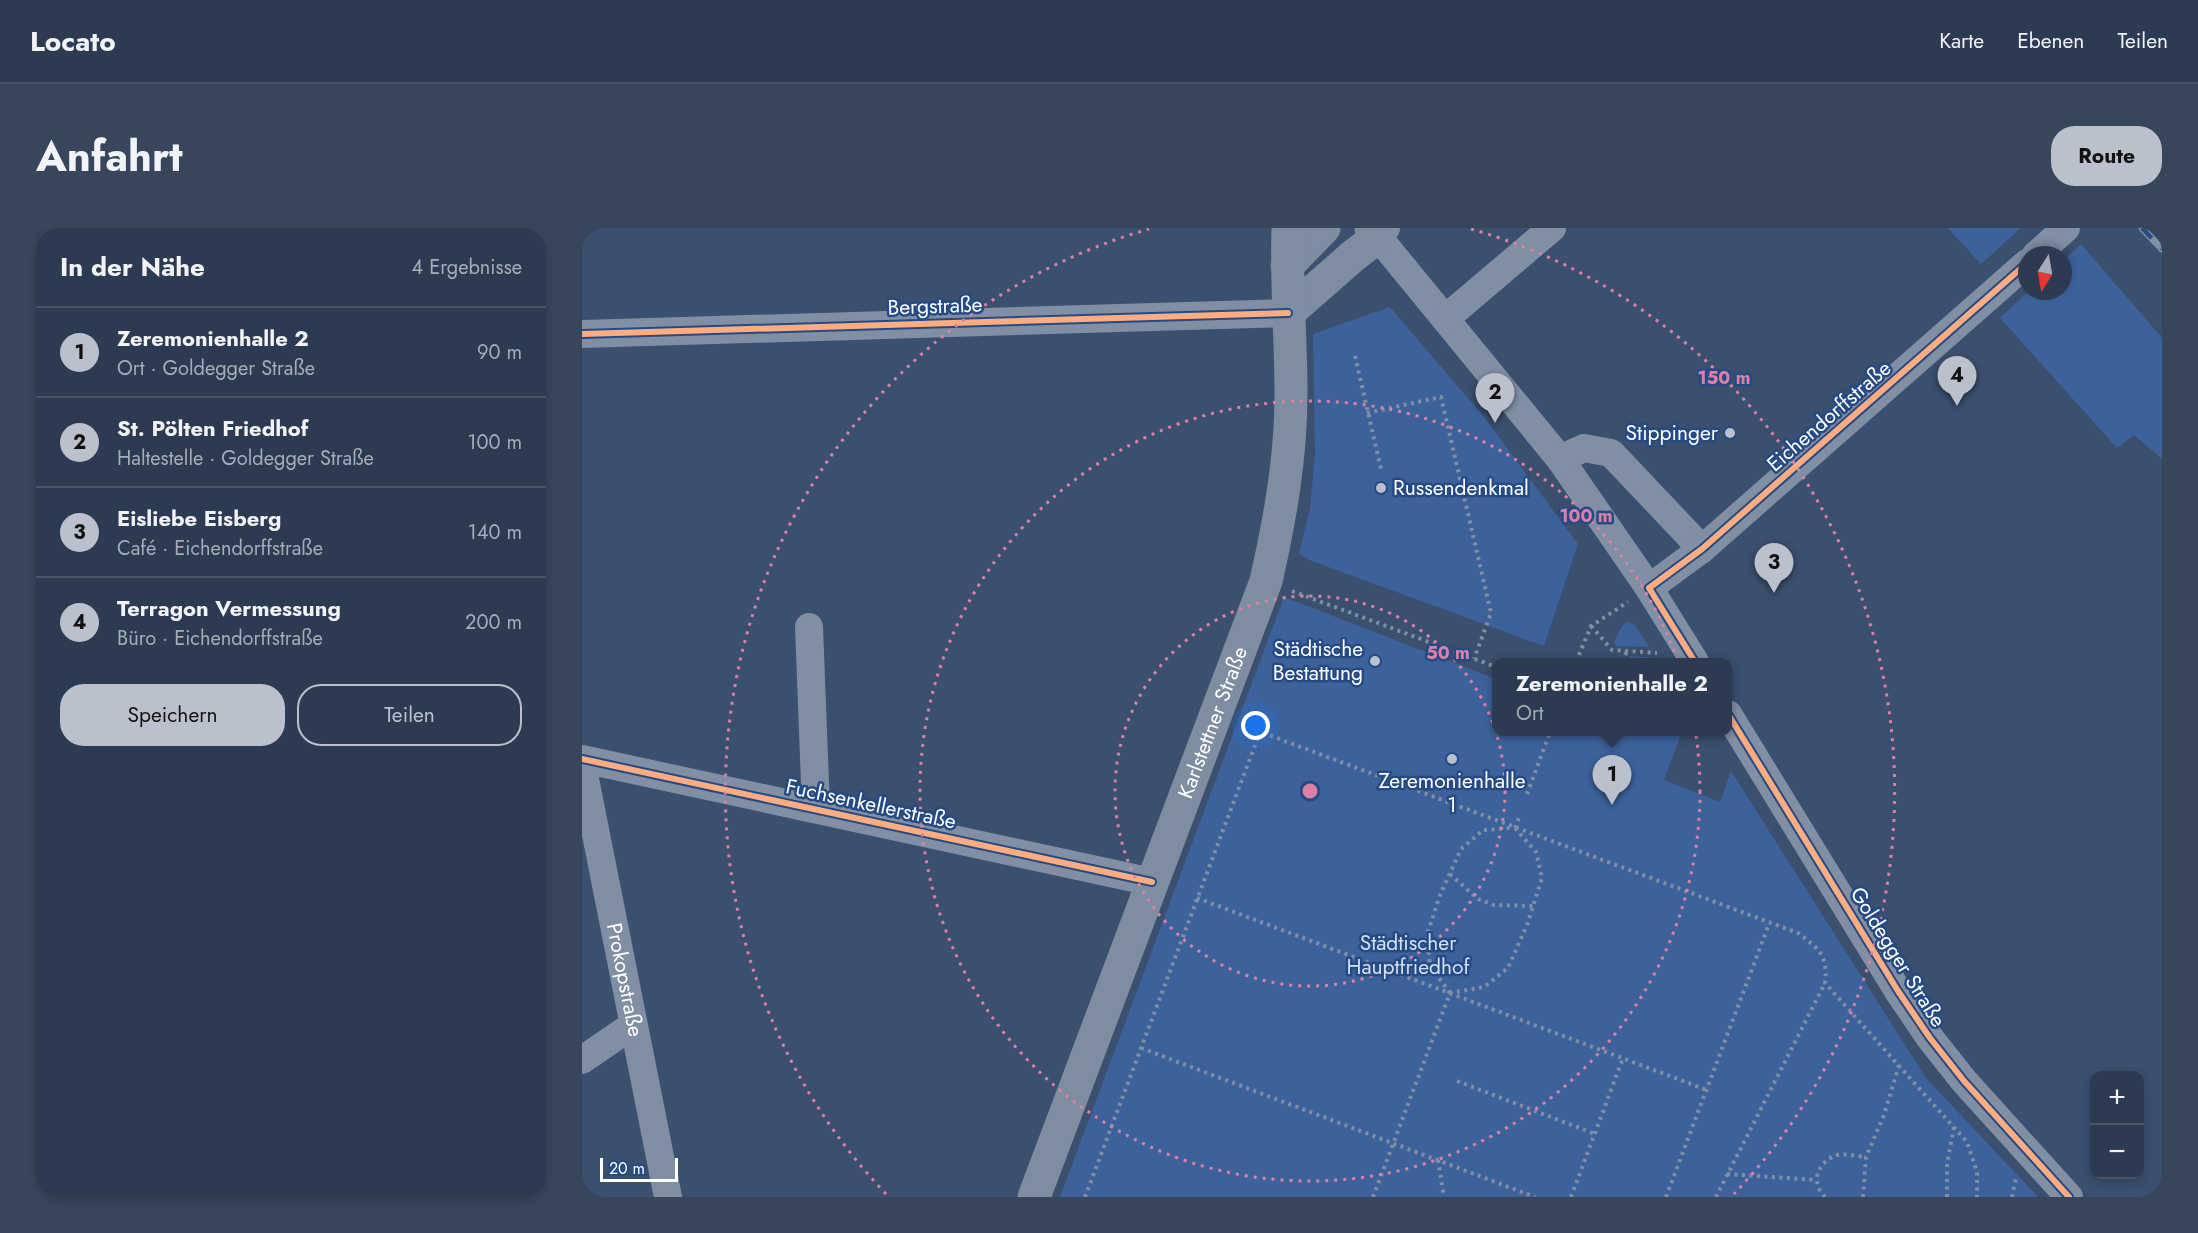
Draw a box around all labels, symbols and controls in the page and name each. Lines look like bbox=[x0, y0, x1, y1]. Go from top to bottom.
text: Locato bbox=[30, 21, 116, 62]
text: Karte bbox=[1939, 26, 1984, 56]
text: Ebenen bbox=[2017, 26, 2084, 56]
text: Teilen bbox=[2117, 26, 2168, 56]
text: Anfahrt bbox=[36, 126, 183, 187]
button: Route bbox=[2051, 126, 2162, 186]
north arrow bbox=[2018, 246, 2072, 300]
text: In der Nähe bbox=[60, 248, 205, 286]
text: 4 Ergebnisse bbox=[412, 253, 522, 282]
street label: Bergstraße bbox=[887, 289, 983, 323]
text: Zeremonienhalle 2 bbox=[117, 322, 309, 354]
text: 1 bbox=[74, 338, 85, 367]
text: 90 m bbox=[477, 338, 522, 367]
street label: Eichendorffstraße bbox=[1760, 353, 1898, 479]
text: Ort · Goldegger Straße bbox=[117, 354, 315, 383]
pin: 4 bbox=[1938, 356, 1976, 406]
text: 150 m bbox=[1698, 365, 1750, 391]
pin: 2 bbox=[1476, 374, 1514, 423]
text: St. Pölten Friedhof bbox=[117, 412, 308, 444]
place label: Stippinger bbox=[1626, 418, 1719, 448]
marker: Stippinger bbox=[1723, 426, 1737, 440]
text: 2 bbox=[73, 428, 86, 457]
text: 100 m bbox=[467, 428, 522, 457]
text: Haltestelle · Goldegger Straße bbox=[117, 444, 374, 473]
place label: Russendenkmal bbox=[1393, 473, 1529, 503]
marker: Russendenkmal bbox=[1374, 481, 1388, 495]
text: Eisliebe Eisberg bbox=[117, 502, 281, 534]
text: 100 m bbox=[1559, 503, 1613, 529]
text: 3 bbox=[73, 518, 86, 547]
text: 140 m bbox=[468, 518, 522, 547]
text: Café · Eichendorffstraße bbox=[117, 534, 323, 563]
pin: 3 bbox=[1754, 544, 1794, 593]
text: Terragon Vermessung bbox=[117, 592, 341, 624]
text: 4 bbox=[73, 608, 86, 637]
text: 200 m bbox=[465, 608, 522, 637]
text: Büro · Eichendorffstraße bbox=[117, 624, 323, 653]
place label: Städtische Bestattung bbox=[1273, 634, 1363, 688]
text: 50 m bbox=[1426, 640, 1470, 666]
street label: Karlstettner Straße bbox=[1170, 642, 1255, 803]
marker: Städtische Bestattung bbox=[1368, 654, 1382, 668]
popup bbox=[1492, 658, 1732, 736]
text: Zeremonienhalle 2 bbox=[1516, 667, 1708, 699]
button: Speichern bbox=[60, 684, 285, 746]
button: Teilen bbox=[297, 684, 522, 746]
text: Ort bbox=[1516, 699, 1544, 728]
your location bbox=[1241, 711, 1270, 740]
marker: Zeremonienhalle 1 bbox=[1445, 752, 1459, 766]
pin: 1 bbox=[1592, 756, 1632, 805]
place label: Zeremonienhalle 1 bbox=[1378, 766, 1526, 820]
street label: Fuchsenkellerstraße bbox=[783, 771, 959, 837]
centre of rings bbox=[1300, 781, 1320, 801]
street label: Goldegger Straße bbox=[1843, 881, 1953, 1033]
street label: Prokopstraße bbox=[599, 920, 651, 1039]
park label: Städtischer Hauptfriedhof bbox=[1346, 928, 1471, 982]
map controls bbox=[2090, 1071, 2144, 1179]
button: + bbox=[2090, 1071, 2144, 1125]
button: − bbox=[2090, 1125, 2144, 1179]
scale bar bbox=[600, 1155, 678, 1182]
text: 20 m bbox=[609, 1157, 645, 1180]

